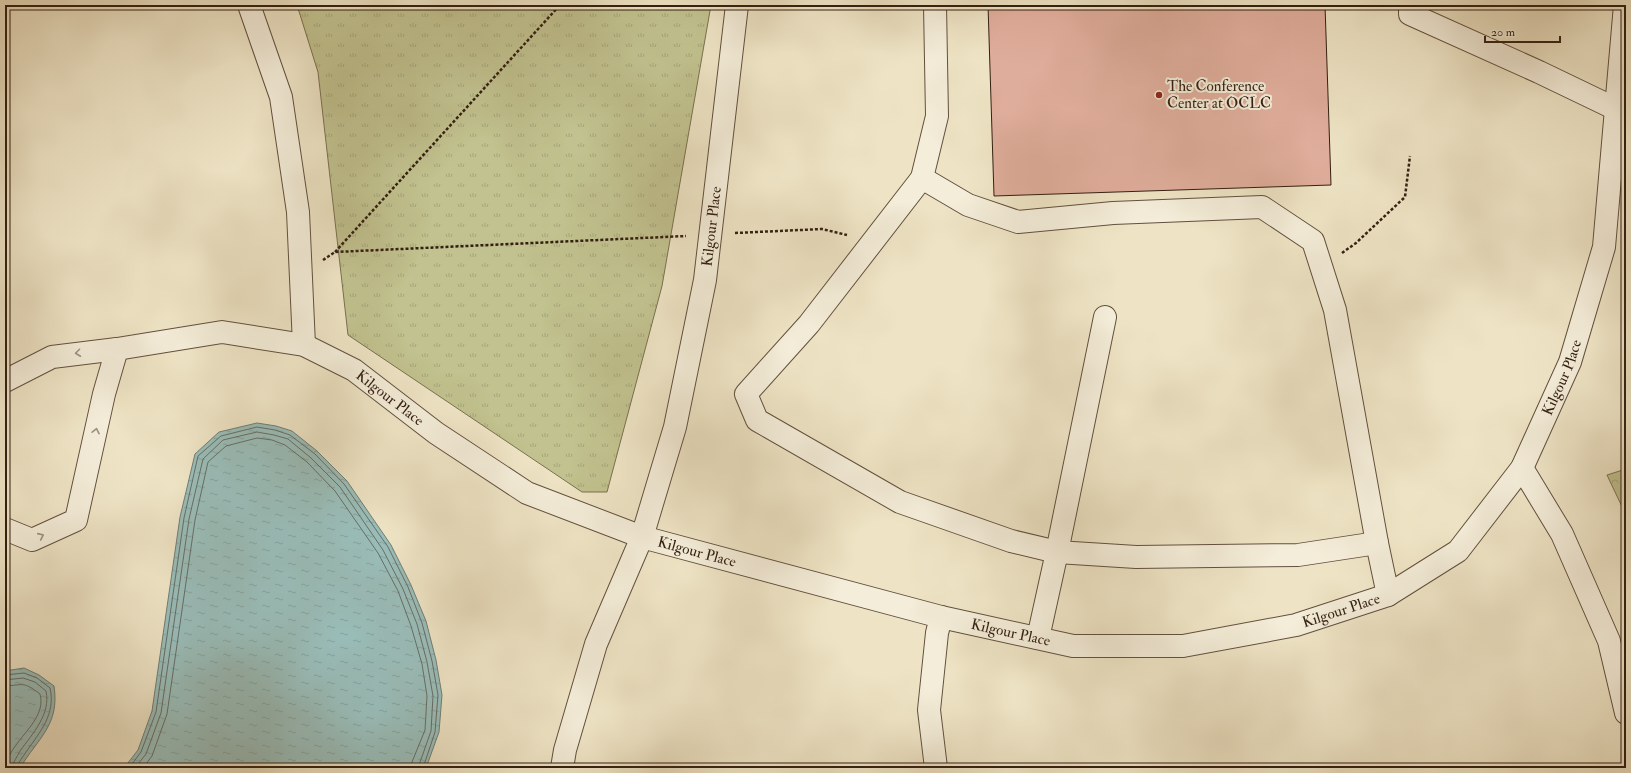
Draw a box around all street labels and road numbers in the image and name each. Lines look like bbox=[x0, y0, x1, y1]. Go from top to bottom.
street label: Kilgour Place bbox=[697, 185, 725, 268]
street label: Kilgour Place bbox=[1538, 337, 1586, 418]
street label: Kilgour Place bbox=[352, 366, 428, 430]
street label: Kilgour Place bbox=[656, 532, 738, 571]
street label: Kilgour Place bbox=[1300, 589, 1382, 632]
street label: Kilgour Place bbox=[969, 614, 1052, 650]

